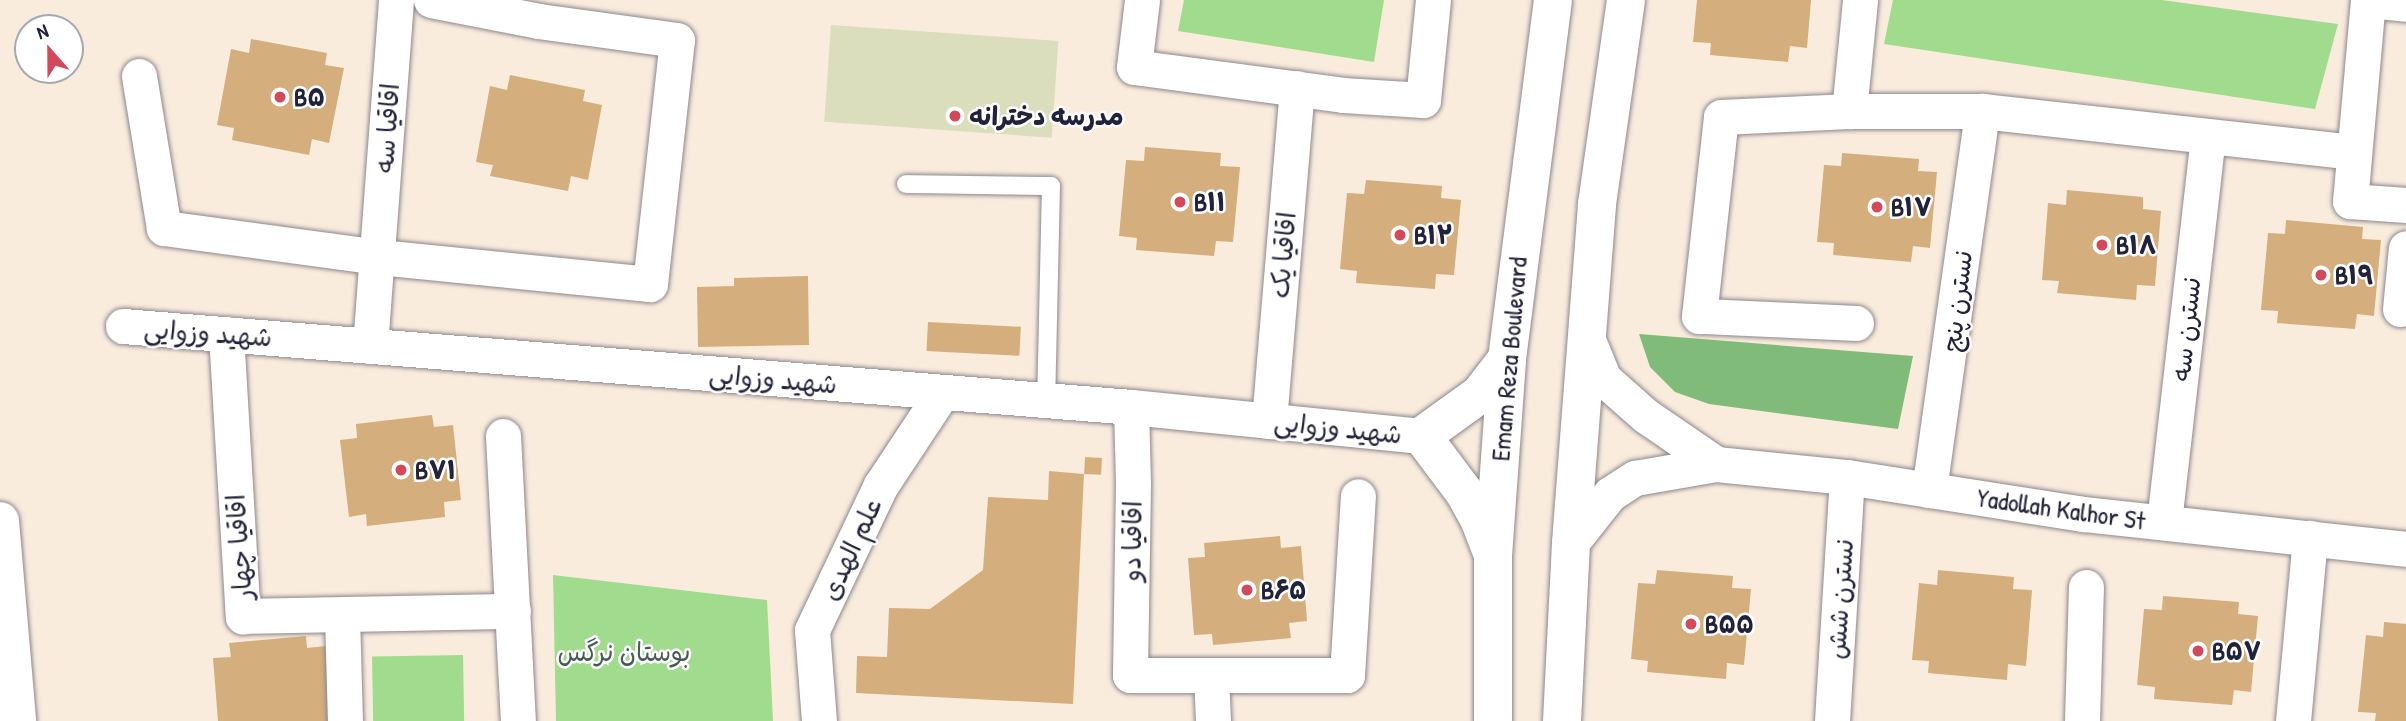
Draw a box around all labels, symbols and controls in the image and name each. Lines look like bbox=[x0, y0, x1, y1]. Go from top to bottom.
north arrow bbox=[14, 14, 84, 84]
text: N bbox=[33, 17, 52, 45]
place label: B۵ bbox=[294, 81, 325, 113]
street label: اقاقیا سه bbox=[368, 82, 406, 174]
marker: B۵ bbox=[272, 89, 288, 105]
place label: مدرسه دخترانه bbox=[969, 100, 1124, 132]
marker: مدرسه دخترانه bbox=[947, 108, 963, 124]
place label: B۱۱ bbox=[1194, 186, 1226, 218]
place label: B۱۷ bbox=[1891, 191, 1932, 223]
marker: B۱۱ bbox=[1172, 194, 1188, 210]
marker: B۱۷ bbox=[1869, 199, 1885, 215]
street label: اقاقیا یک bbox=[1264, 211, 1302, 299]
place label: B۱۲ bbox=[1414, 219, 1453, 251]
marker: B۱۲ bbox=[1392, 227, 1408, 243]
place label: B۱۸ bbox=[2116, 229, 2157, 261]
marker: B۱۸ bbox=[2094, 237, 2110, 253]
street label: نسترن پنج bbox=[1935, 248, 1979, 354]
street label: Emam Reza Boulevard bbox=[1485, 256, 1533, 462]
place label: B۱۹ bbox=[2335, 259, 2374, 291]
marker: B۱۹ bbox=[2313, 267, 2329, 283]
street label: نسترن سه bbox=[2165, 275, 2207, 383]
street label: شهید وزوایی bbox=[143, 313, 273, 353]
street label: شهید وزوایی bbox=[708, 358, 838, 400]
street label: شهید وزوایی bbox=[1273, 406, 1403, 450]
place label: B۷۱ bbox=[415, 454, 456, 486]
marker: B۷۱ bbox=[393, 462, 409, 478]
street label: Yadollah Kalhor St bbox=[1975, 482, 2147, 536]
street label: اقاقیا چهار bbox=[220, 493, 258, 601]
street label: علم الهدی bbox=[814, 493, 888, 605]
street label: اقاقیا دو bbox=[1116, 500, 1148, 582]
street label: نسترن شش bbox=[1820, 538, 1860, 660]
place label: B۶۵ bbox=[1261, 574, 1307, 606]
marker: B۶۵ bbox=[1239, 582, 1255, 598]
place label: B۵۵ bbox=[1705, 608, 1754, 640]
marker: B۵۵ bbox=[1683, 616, 1699, 632]
place label: B۵۷ bbox=[2212, 635, 2262, 667]
park label: بوستان نرگس bbox=[558, 636, 690, 668]
marker: B۵۷ bbox=[2190, 643, 2206, 659]

